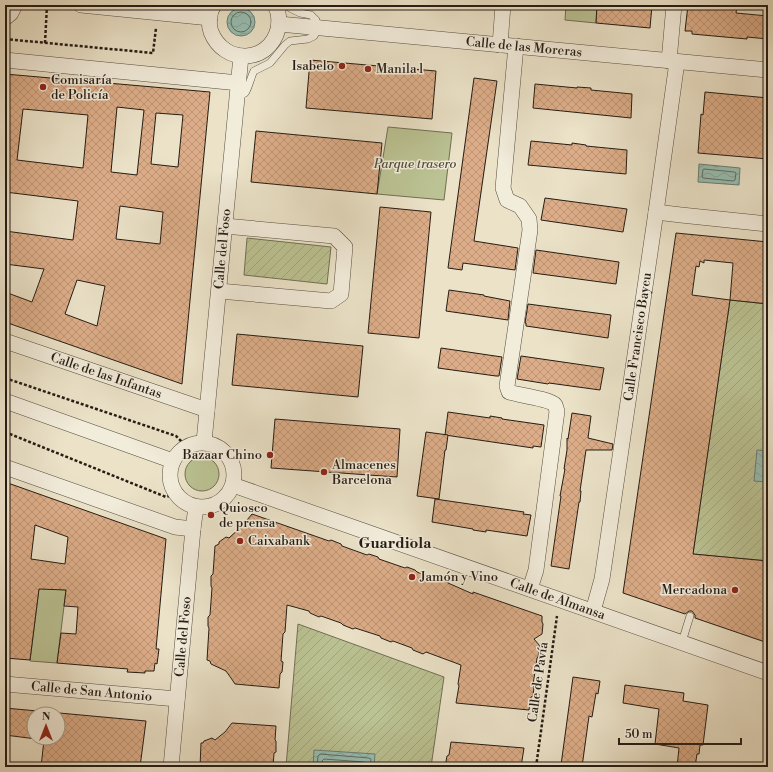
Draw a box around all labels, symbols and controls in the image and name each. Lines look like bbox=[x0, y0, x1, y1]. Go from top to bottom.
street label: Calle de las Moreras bbox=[465, 34, 583, 60]
place label: Isabelo bbox=[292, 58, 334, 74]
marker: Isabelo bbox=[337, 61, 347, 71]
place label: Manila l bbox=[376, 61, 423, 77]
marker: Manila l bbox=[363, 64, 373, 74]
place label: Comisaría de Policía bbox=[51, 72, 112, 103]
marker: Comisaría de Policía bbox=[38, 82, 48, 92]
park label: Parque trasero bbox=[373, 156, 456, 172]
street label: Calle del Foso bbox=[211, 208, 234, 290]
street label: Calle Francisco Bayeu bbox=[620, 271, 655, 402]
street label: Calle de las Infantas bbox=[48, 349, 164, 402]
place label: Bazaar Chino bbox=[182, 447, 262, 463]
marker: Bazaar Chino bbox=[265, 450, 275, 460]
place label: Almacenes Barcelona bbox=[331, 457, 396, 488]
marker: Almacenes Barcelona bbox=[319, 467, 329, 477]
place label: Quiosco de prensa bbox=[219, 500, 276, 531]
marker: Quiosco de prensa bbox=[206, 510, 216, 520]
place label: Caixabank bbox=[248, 533, 311, 549]
district label: Guardiola bbox=[359, 534, 432, 553]
marker: Caixabank bbox=[235, 536, 245, 546]
place label: Jamón y Vino bbox=[419, 569, 498, 585]
marker: Jamón y Vino bbox=[407, 572, 417, 582]
street label: Calle de Almansa bbox=[508, 575, 608, 623]
place label: Mercadona bbox=[661, 582, 727, 598]
marker: Mercadona bbox=[730, 585, 740, 595]
street label: Calle del Foso bbox=[171, 596, 195, 678]
street label: Calle de Pavía bbox=[524, 640, 552, 723]
street label: Calle de San Antonio bbox=[30, 678, 153, 705]
north arrow bbox=[26, 706, 66, 746]
text: N bbox=[42, 710, 51, 724]
scale bar bbox=[619, 720, 741, 746]
text: 50 m bbox=[625, 727, 653, 742]

